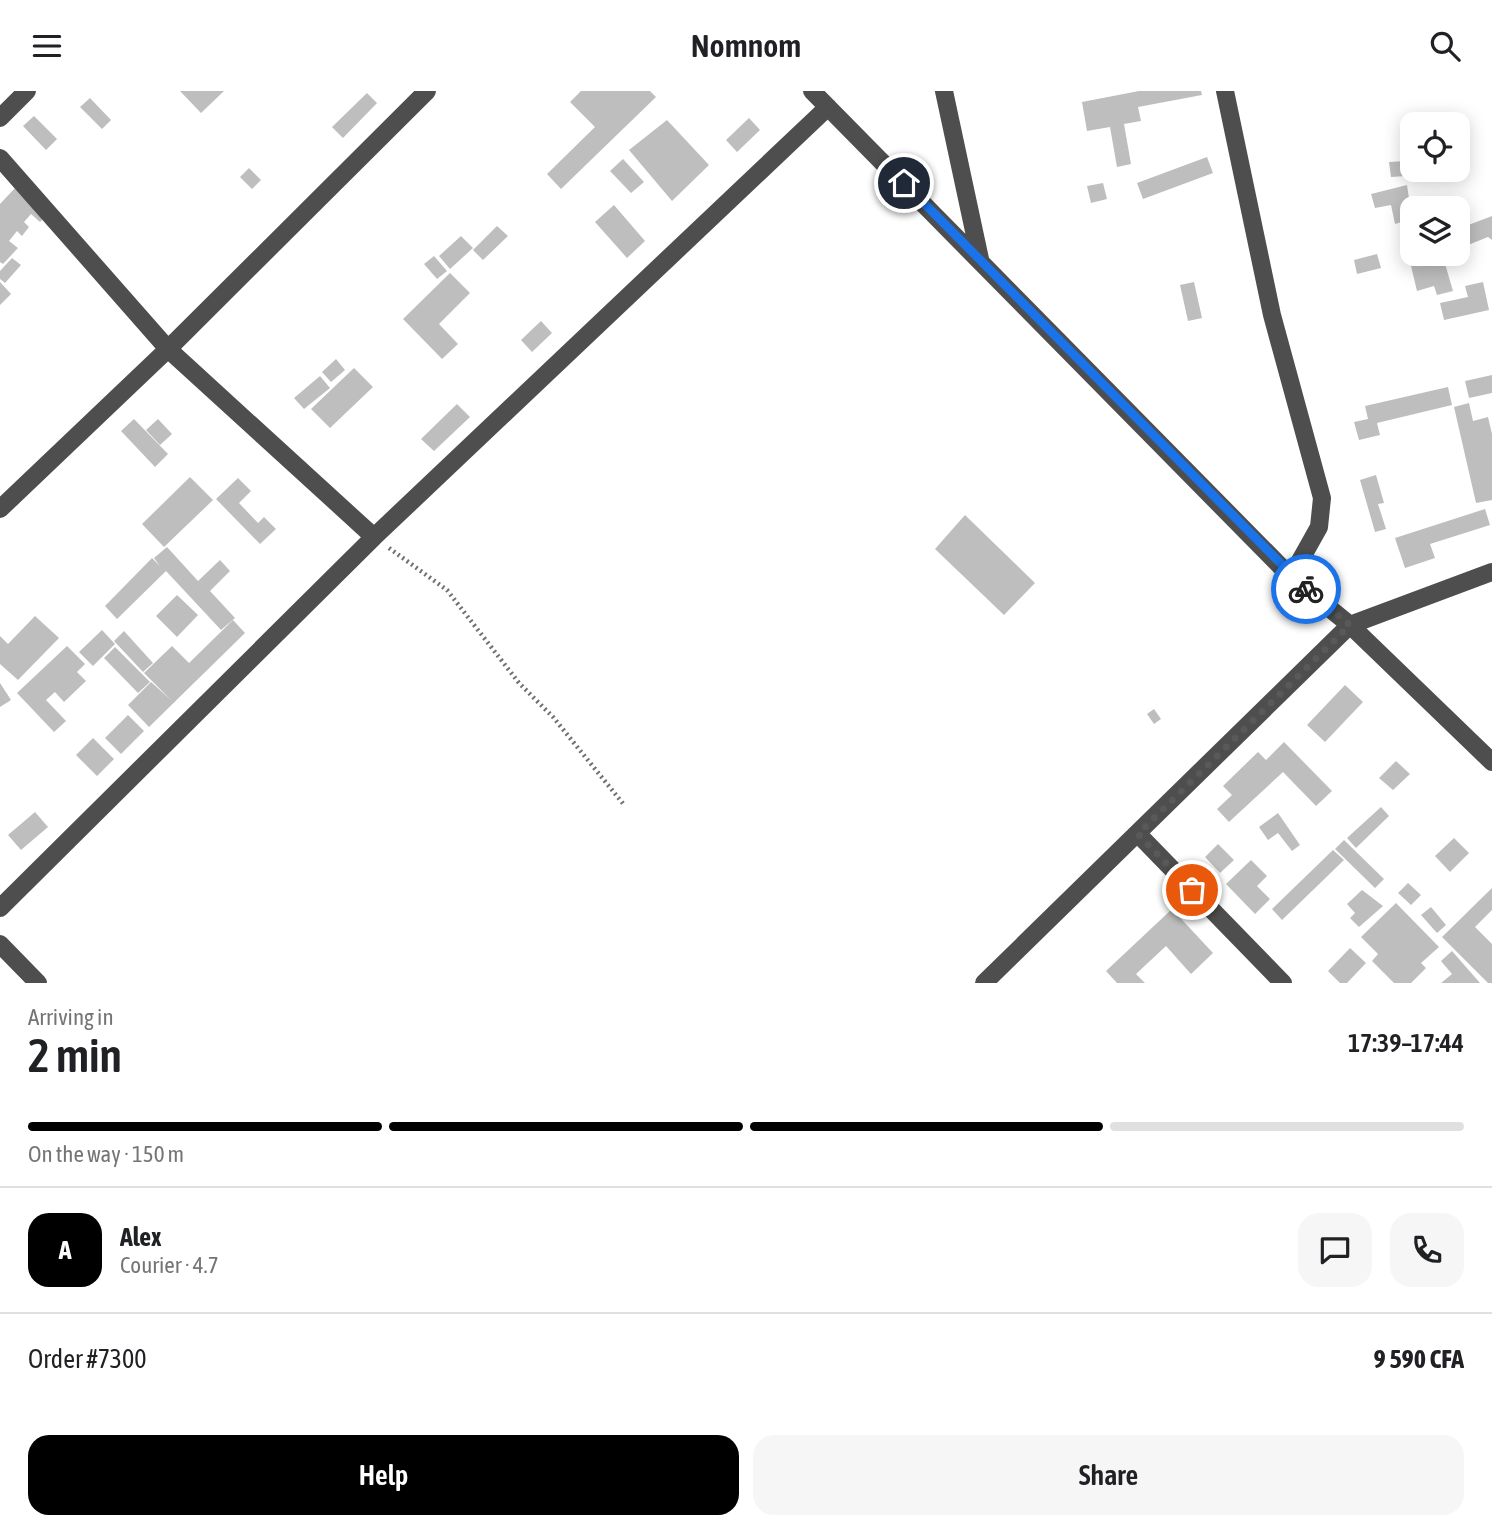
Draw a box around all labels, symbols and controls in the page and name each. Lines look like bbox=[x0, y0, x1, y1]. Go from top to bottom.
icon: menu bbox=[28, 27, 66, 65]
text: Nomnom bbox=[691, 27, 801, 64]
icon: search bbox=[1426, 27, 1464, 65]
map controls bbox=[1400, 112, 1470, 266]
button: locate bbox=[1400, 112, 1470, 182]
pin bbox=[874, 153, 934, 213]
icon: home bbox=[885, 164, 923, 202]
button: layers bbox=[1400, 196, 1470, 266]
courier bbox=[1271, 554, 1341, 624]
icon: bike bbox=[1287, 570, 1325, 608]
pin bbox=[1162, 860, 1222, 920]
icon: bag bbox=[1173, 871, 1211, 909]
text: Arriving in bbox=[28, 1004, 114, 1030]
text: 17:39–17:44 bbox=[1348, 1028, 1464, 1058]
text: 2 min bbox=[28, 1029, 122, 1082]
text: On the way · 150 m bbox=[28, 1141, 184, 1167]
button: chat bbox=[1298, 1213, 1372, 1287]
button: phone bbox=[1390, 1213, 1464, 1287]
text: Alex bbox=[120, 1222, 161, 1252]
text: A bbox=[59, 1235, 71, 1265]
text: Courier · 4.7 bbox=[120, 1252, 219, 1278]
text: Order #7300 bbox=[28, 1344, 147, 1374]
text: 9 590 CFA bbox=[1374, 1344, 1464, 1374]
button: Help bbox=[28, 1435, 739, 1515]
button: Share bbox=[753, 1435, 1464, 1515]

